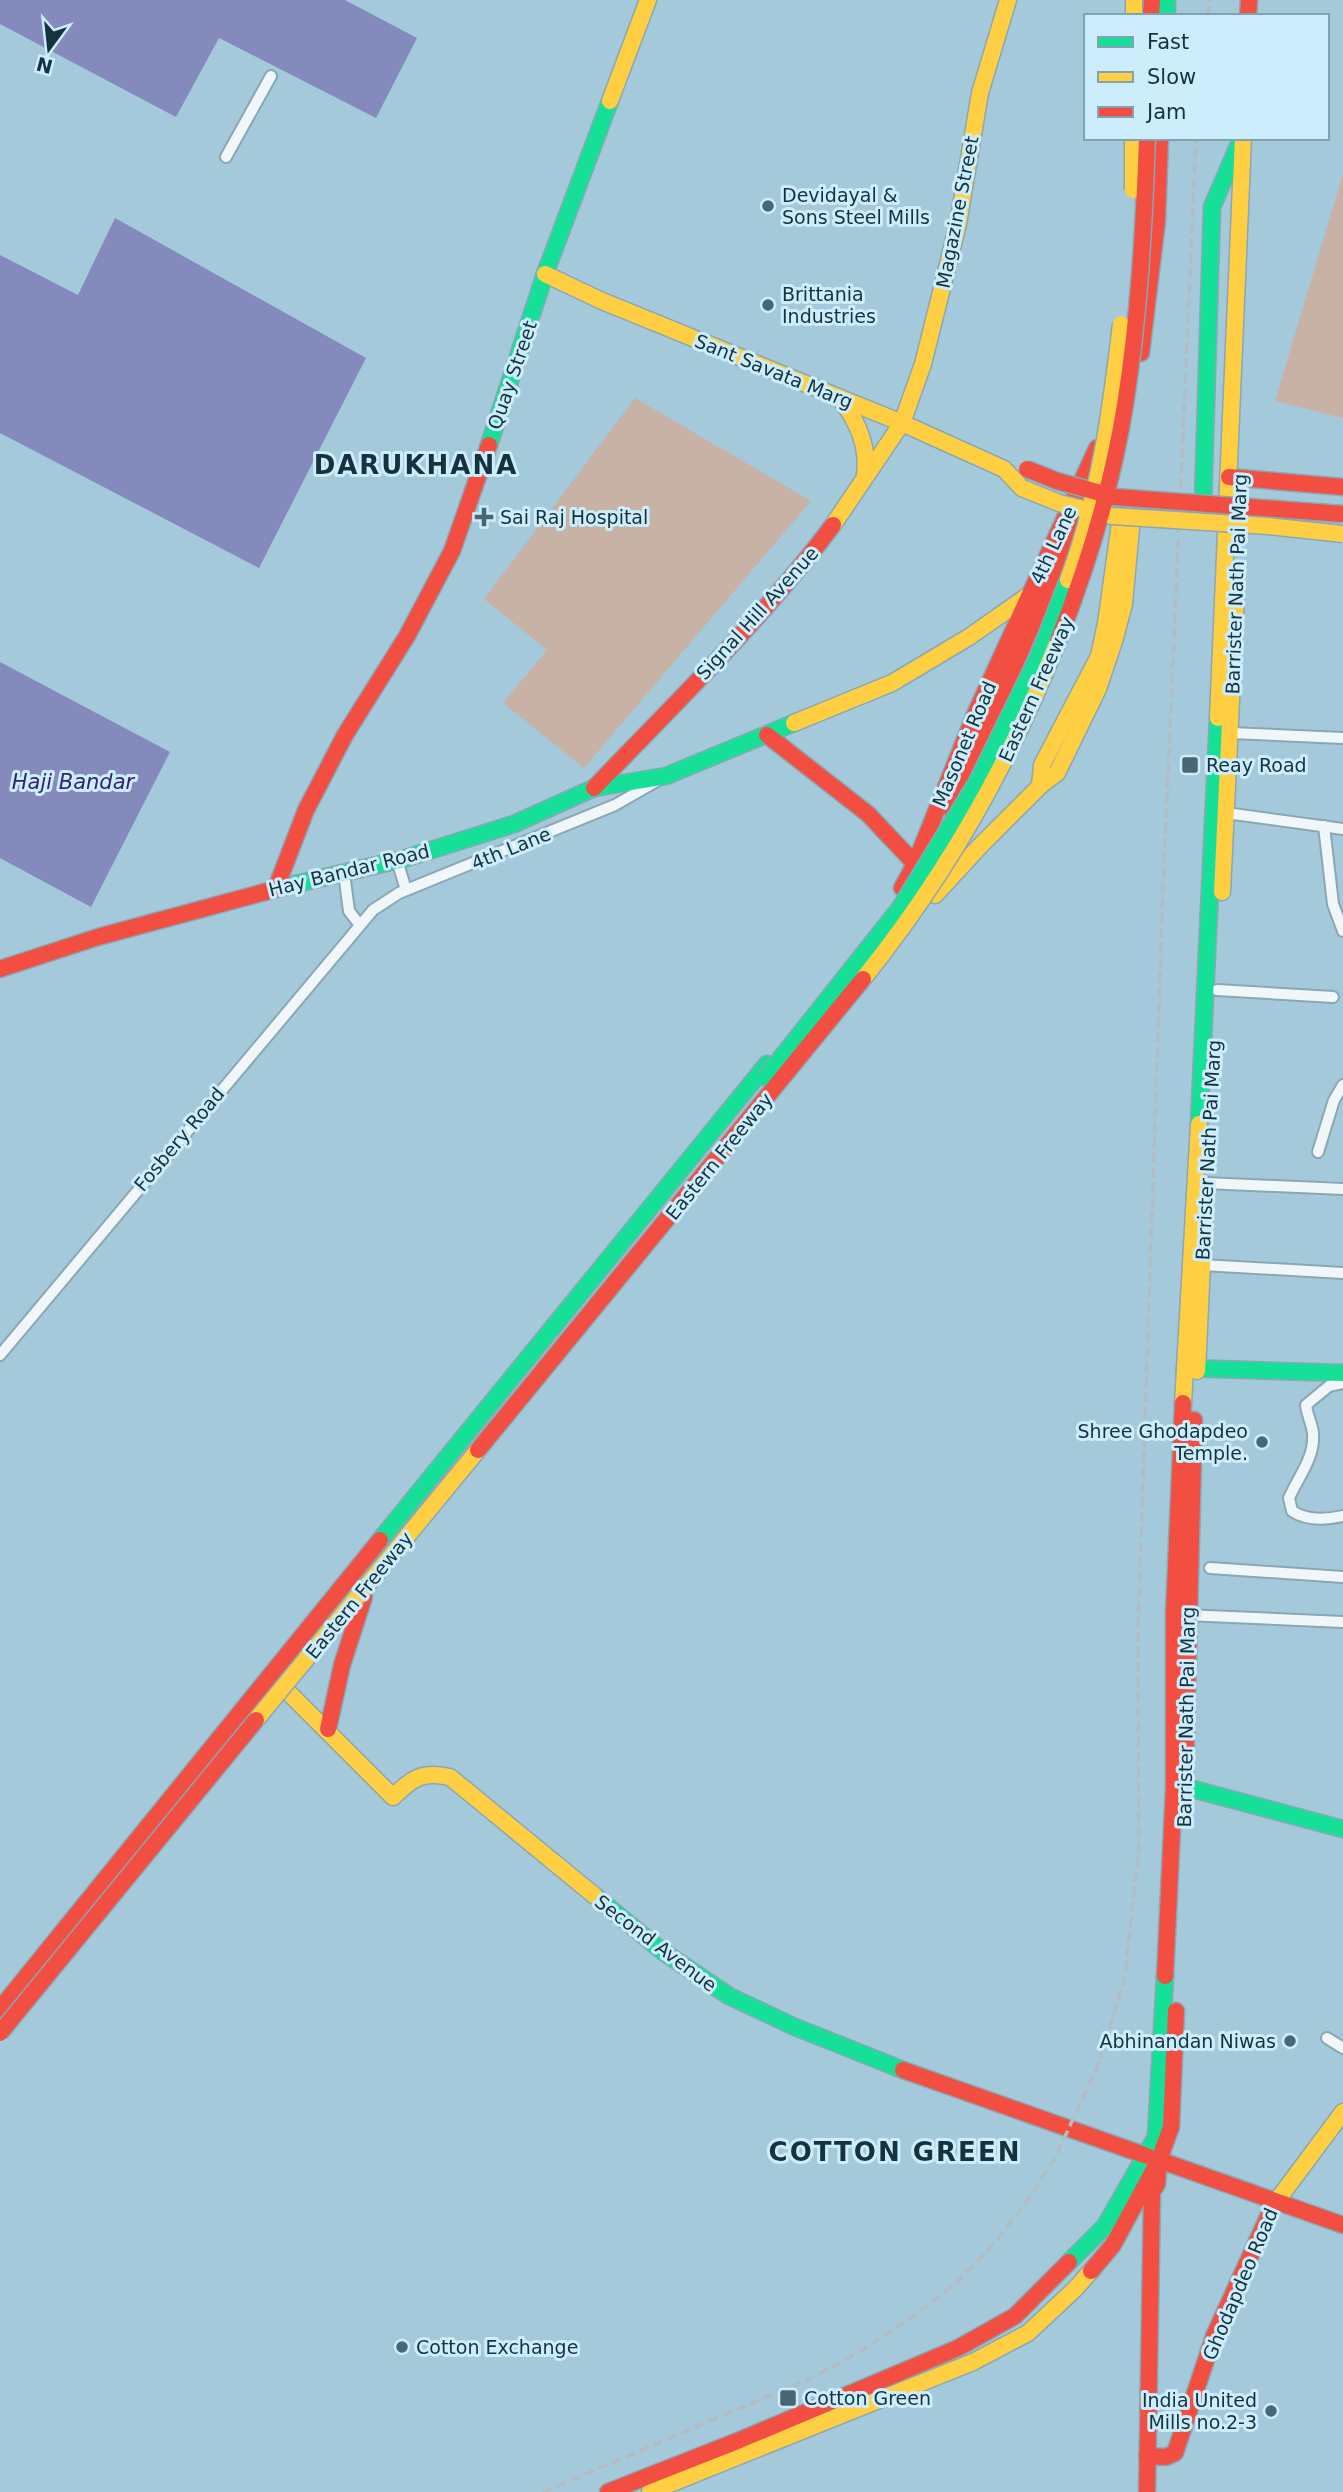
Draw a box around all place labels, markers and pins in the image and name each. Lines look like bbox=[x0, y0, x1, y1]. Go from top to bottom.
place label: Devidayal & Sons Steel Mills bbox=[782, 184, 930, 228]
marker: Devidayal & Sons Steel Mills bbox=[760, 198, 776, 214]
place label: Brittania Industries bbox=[782, 283, 876, 327]
marker: Brittania Industries bbox=[760, 297, 776, 313]
place label: Sai Raj Hospital bbox=[500, 506, 648, 528]
marker: Sai Raj Hospital bbox=[474, 507, 494, 527]
place label: Reay Road bbox=[1206, 754, 1307, 776]
marker: Reay Road bbox=[1180, 755, 1200, 775]
place label: Shree Ghodapdeo Temple. bbox=[1078, 1420, 1248, 1464]
marker: Shree Ghodapdeo Temple. bbox=[1254, 1434, 1270, 1450]
place label: Abhinandan Niwas bbox=[1100, 2030, 1276, 2052]
marker: Abhinandan Niwas bbox=[1282, 2033, 1298, 2049]
place label: Cotton Exchange bbox=[416, 2336, 578, 2358]
marker: Cotton Exchange bbox=[394, 2339, 410, 2355]
place label: Cotton Green bbox=[804, 2387, 931, 2409]
marker: Cotton Green bbox=[778, 2388, 798, 2408]
place label: India United Mills no.2-3 bbox=[1142, 2389, 1257, 2433]
marker: India United Mills no.2-3 bbox=[1263, 2403, 1279, 2419]

